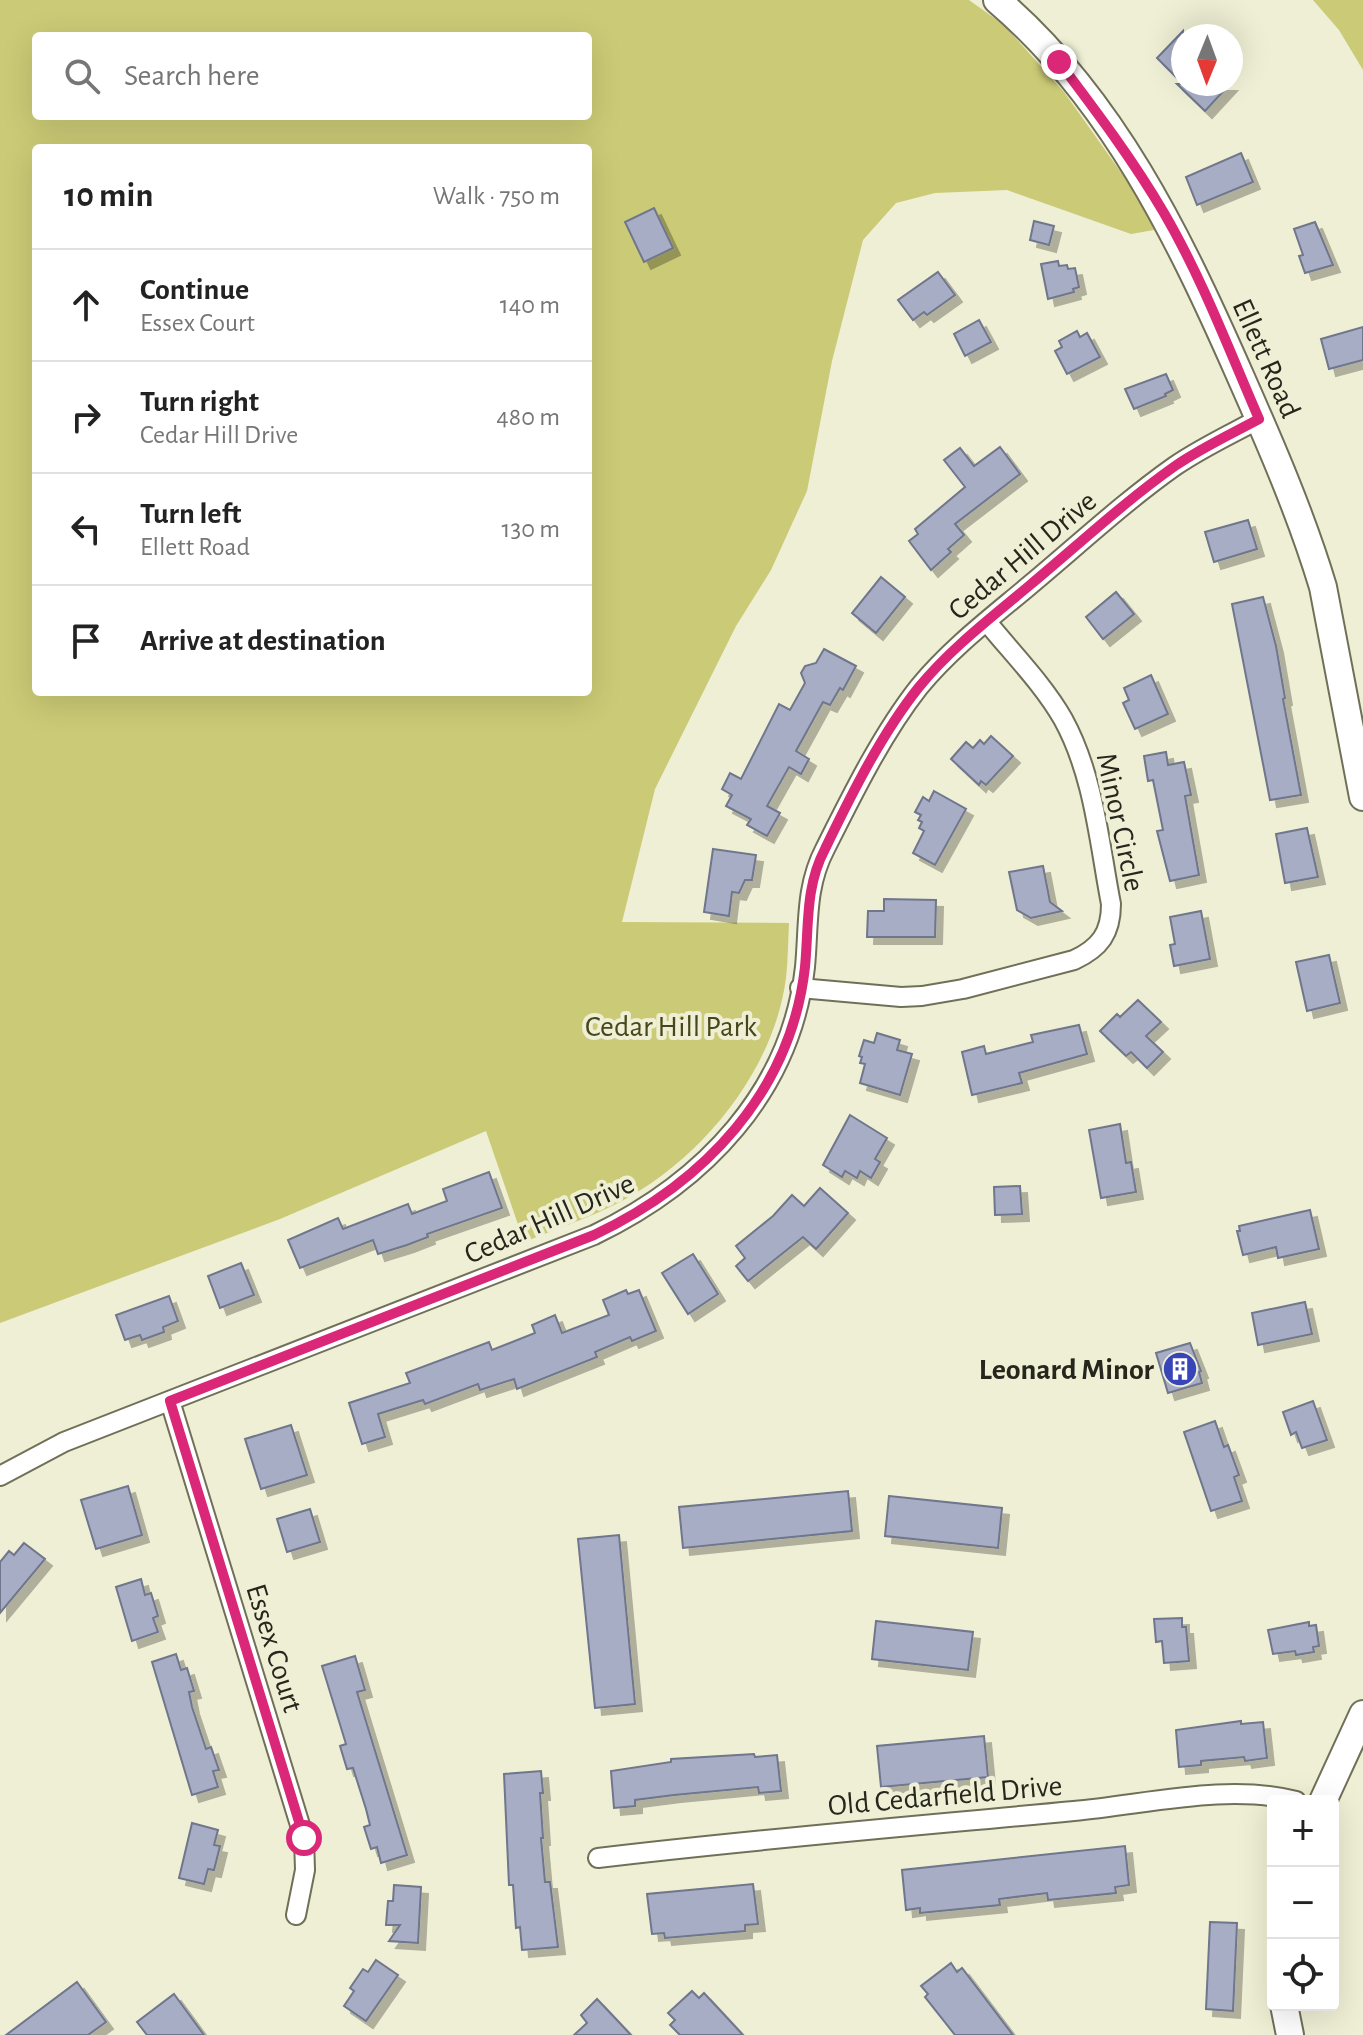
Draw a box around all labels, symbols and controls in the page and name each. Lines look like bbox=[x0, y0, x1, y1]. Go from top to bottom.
north arrow bbox=[1171, 24, 1243, 96]
search box bbox=[32, 32, 592, 120]
route end bbox=[1041, 44, 1077, 80]
icon: search bbox=[60, 54, 104, 98]
text: Search here bbox=[124, 61, 260, 91]
text: 10 min bbox=[64, 179, 153, 213]
text: Walk · 750 m bbox=[433, 183, 560, 209]
text: Continue bbox=[140, 275, 249, 305]
icon: ahead bbox=[64, 283, 108, 327]
text: 140 m bbox=[500, 292, 560, 318]
street label: Ellett Road bbox=[1227, 294, 1306, 422]
text: Essex Court bbox=[140, 310, 255, 336]
text: Turn right bbox=[140, 387, 259, 417]
icon: right bbox=[64, 395, 108, 439]
text: 480 m bbox=[496, 404, 560, 430]
text: Cedar Hill Drive bbox=[140, 422, 298, 448]
street label: Cedar Hill Drive bbox=[943, 486, 1102, 626]
text: Turn left bbox=[140, 499, 241, 529]
icon: left bbox=[64, 507, 108, 551]
text: 130 m bbox=[502, 516, 560, 542]
text: Ellett Road bbox=[140, 534, 250, 560]
icon: arrive bbox=[64, 619, 108, 663]
text: Arrive at destination bbox=[140, 626, 386, 656]
street label: Minor Circle bbox=[1091, 750, 1149, 894]
park label: Cedar Hill Park bbox=[585, 1012, 757, 1042]
street label: Cedar Hill Drive bbox=[460, 1168, 639, 1270]
building icon: Leonard Minor bbox=[1161, 1350, 1199, 1388]
place label: Leonard Minor bbox=[979, 1355, 1155, 1385]
street label: Essex Court bbox=[240, 1581, 308, 1716]
street label: Old Cedarfield Drive bbox=[827, 1771, 1064, 1821]
map controls bbox=[1267, 1795, 1339, 2011]
button: + bbox=[1267, 1795, 1339, 1867]
route start bbox=[286, 1820, 322, 1856]
button: − bbox=[1267, 1867, 1339, 1939]
button: locate bbox=[1267, 1939, 1339, 2011]

